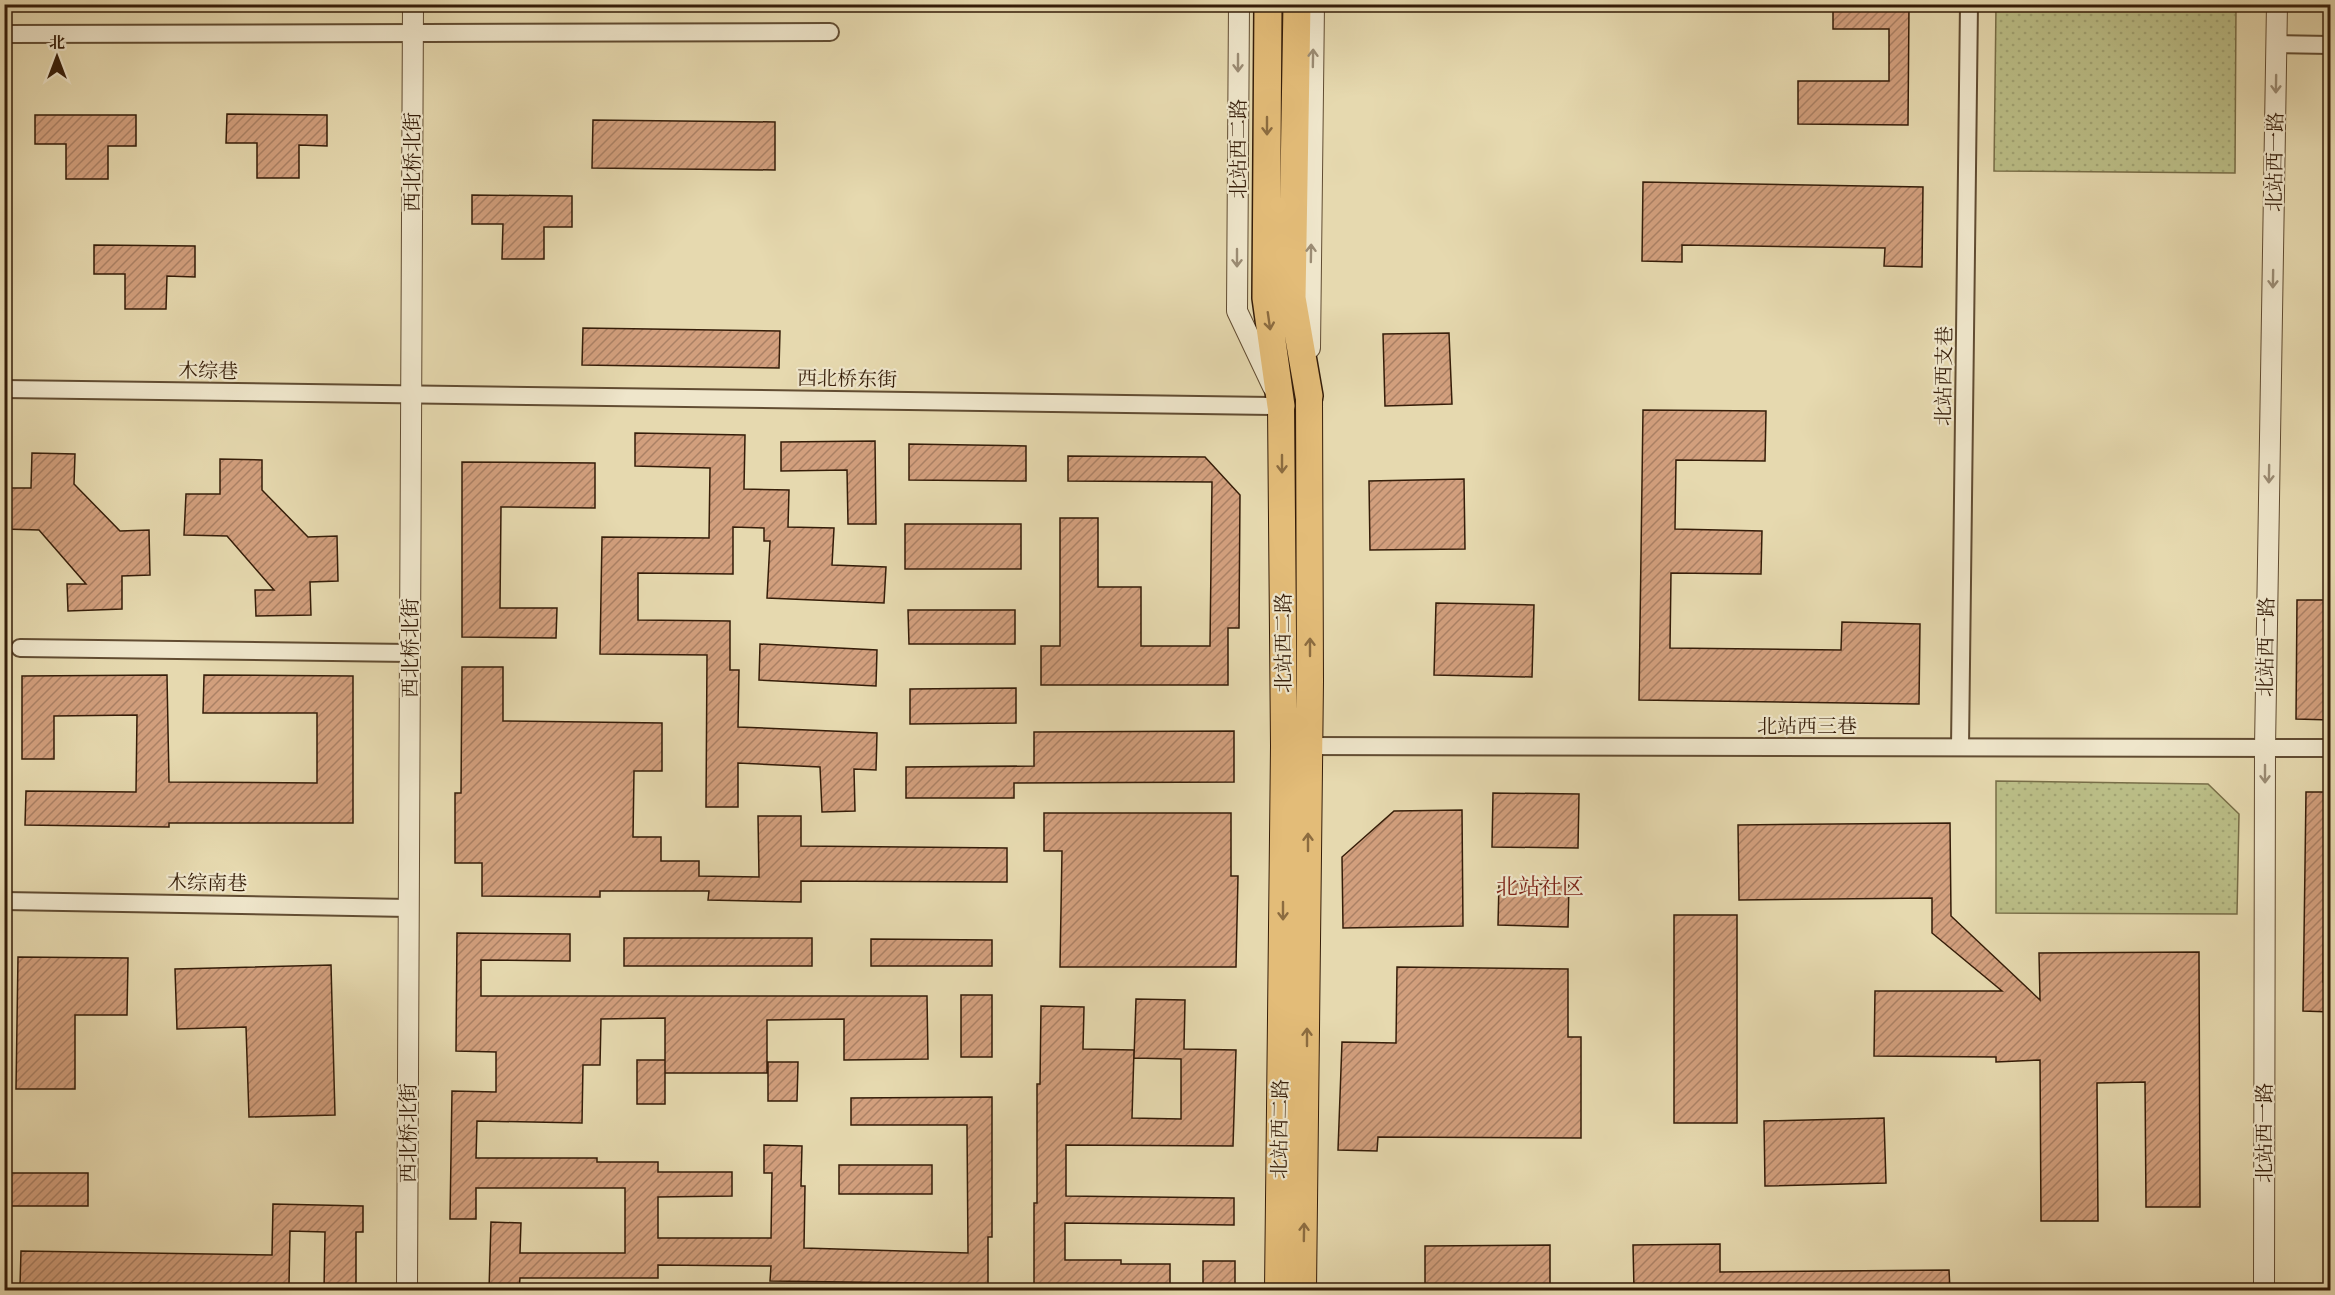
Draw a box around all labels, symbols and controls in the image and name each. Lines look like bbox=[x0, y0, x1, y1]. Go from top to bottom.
north arrow bbox=[27, 27, 87, 87]
text: 北 bbox=[49, 33, 65, 53]
one-way arrow bbox=[1307, 49, 1319, 69]
one-way arrow bbox=[1233, 52, 1244, 72]
one-way arrow bbox=[2270, 73, 2282, 93]
street label: 北站西二路 bbox=[1226, 99, 1251, 199]
street label: 西北桥北街 bbox=[400, 112, 425, 212]
street label: 北站西一路 bbox=[2262, 112, 2288, 212]
one-way arrow bbox=[1261, 115, 1273, 135]
one-way arrow bbox=[1305, 244, 1317, 264]
one-way arrow bbox=[1231, 247, 1243, 267]
one-way arrow bbox=[2267, 268, 2279, 288]
one-way arrow bbox=[1264, 310, 1275, 330]
street label: 北站西支巷 bbox=[1931, 326, 1957, 426]
street label: 木综巷 bbox=[178, 358, 238, 384]
street label: 西北桥东街 bbox=[797, 366, 897, 392]
one-way arrow bbox=[1276, 454, 1288, 474]
one-way arrow bbox=[2264, 463, 2275, 483]
street label: 北站西二路 bbox=[1271, 593, 1296, 693]
street label: 北站西一路 bbox=[2253, 597, 2279, 697]
street label: 西北桥北街 bbox=[398, 598, 423, 698]
one-way arrow bbox=[1304, 638, 1316, 658]
street label: 北站西三巷 bbox=[1757, 714, 1857, 739]
one-way arrow bbox=[2259, 763, 2270, 783]
one-way arrow bbox=[1302, 833, 1314, 853]
street label: 木综南巷 bbox=[167, 870, 247, 896]
district label: 北站社区 bbox=[1496, 873, 1584, 901]
one-way arrow bbox=[1277, 901, 1289, 921]
one-way arrow bbox=[1301, 1028, 1313, 1048]
street label: 北站西二路 bbox=[1267, 1079, 1293, 1179]
street label: 西北桥北街 bbox=[396, 1083, 421, 1183]
street label: 北站西一路 bbox=[2252, 1083, 2277, 1183]
one-way arrow bbox=[1298, 1223, 1310, 1243]

